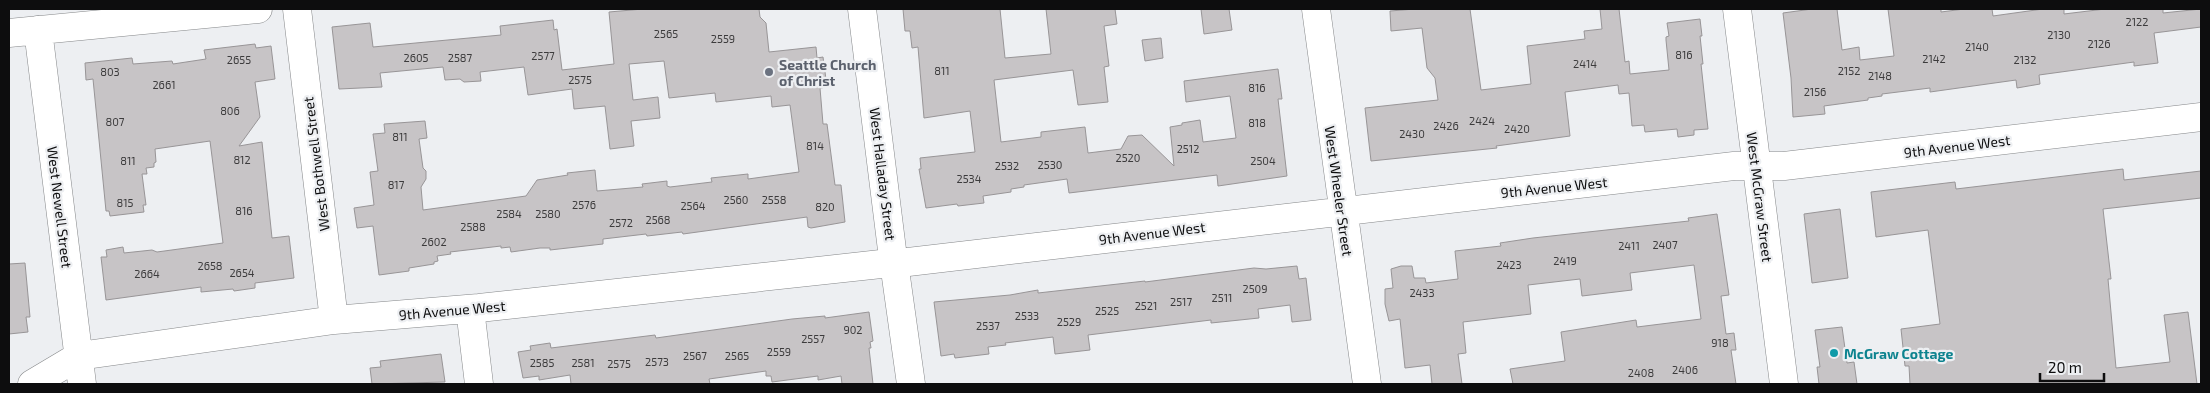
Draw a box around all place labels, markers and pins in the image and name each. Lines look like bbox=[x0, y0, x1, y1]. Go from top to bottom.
place label: Seattle Church of Christ bbox=[779, 56, 876, 89]
marker: Seattle Church of Christ bbox=[763, 66, 775, 78]
place label: McGraw Cottage bbox=[1844, 345, 1954, 362]
marker: McGraw Cottage bbox=[1828, 347, 1840, 359]

